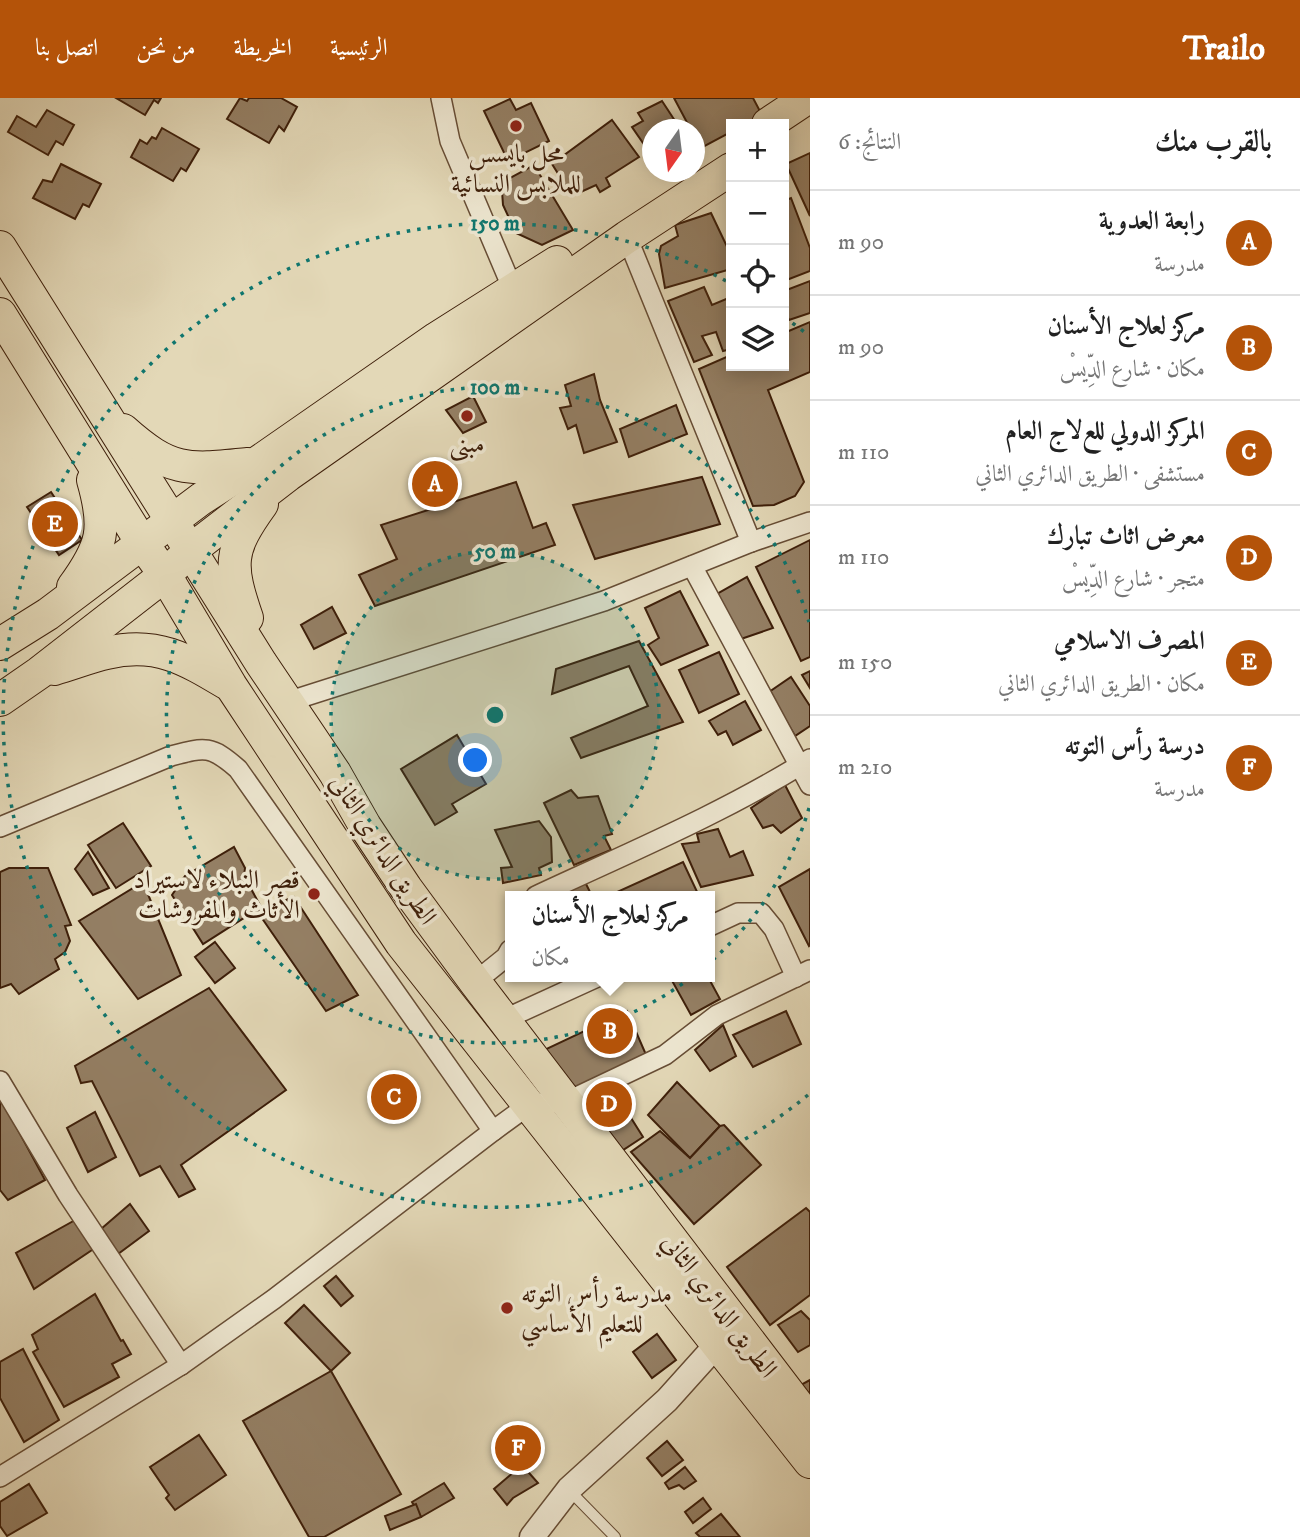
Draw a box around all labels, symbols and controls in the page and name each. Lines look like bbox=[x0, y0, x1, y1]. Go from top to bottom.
text: Trailo bbox=[1183, 29, 1265, 70]
text: اتصل بنا bbox=[35, 33, 98, 63]
text: من نحن bbox=[136, 33, 196, 63]
text: الخريطة bbox=[234, 33, 292, 63]
text: الرئيسية bbox=[330, 33, 388, 63]
marker: محل بايسس للملابس النسائية bbox=[508, 118, 524, 134]
north arrow bbox=[642, 119, 705, 182]
map controls bbox=[726, 119, 789, 371]
button: + bbox=[726, 119, 789, 182]
text: بالقرب منك bbox=[1155, 124, 1272, 161]
text: النتائج: 6 bbox=[838, 128, 901, 157]
place label: محل بايسس للملابس النسائية bbox=[451, 138, 581, 201]
button: − bbox=[726, 182, 789, 245]
text: رابعة العدوية bbox=[1099, 205, 1205, 238]
text: 150 m bbox=[470, 211, 520, 237]
text: 90 m bbox=[838, 228, 884, 257]
text: A bbox=[1242, 228, 1256, 257]
button: locate bbox=[726, 245, 789, 308]
text: مدرسة bbox=[1154, 250, 1205, 279]
button: layers bbox=[726, 308, 789, 371]
text: مركز لعلاج الأسنان bbox=[1047, 310, 1205, 343]
text: 90 m bbox=[838, 333, 884, 362]
text: B bbox=[1242, 333, 1256, 362]
text: مكان · شارع الدِّيسْ bbox=[1060, 355, 1205, 384]
text: 100 m bbox=[470, 375, 520, 401]
marker: مبنى bbox=[459, 408, 475, 424]
text: المركز الدولي للعﻻج العام bbox=[1005, 415, 1205, 448]
place label: مبنى bbox=[449, 428, 485, 462]
text: 110 m bbox=[838, 438, 889, 467]
text: C bbox=[1241, 438, 1257, 467]
pin: A bbox=[412, 458, 458, 510]
text: مستشفى · الطريق الدائري الثاني bbox=[975, 460, 1205, 489]
pin: E bbox=[32, 498, 78, 550]
text: معرض اثاث تبارك bbox=[1047, 520, 1205, 553]
text: 50 m bbox=[473, 539, 516, 565]
text: 110 m bbox=[838, 543, 889, 572]
text: D bbox=[1240, 543, 1258, 572]
text: متجر · شارع الدِّيسْ bbox=[1062, 565, 1205, 594]
text: المصرف الاسلامي bbox=[1054, 625, 1205, 658]
text: 150 m bbox=[838, 648, 892, 677]
text: E bbox=[1241, 648, 1257, 677]
text: مكان · الطريق الدائري الثاني bbox=[998, 670, 1205, 699]
centre of rings bbox=[483, 703, 507, 727]
text: درسة رأس التوته bbox=[1065, 730, 1205, 763]
your location bbox=[458, 743, 492, 777]
text: 210 m bbox=[838, 753, 892, 782]
text: F bbox=[1242, 753, 1256, 782]
street label: الطريق الدائري الثاني bbox=[318, 768, 444, 933]
text: مدرسة bbox=[1154, 775, 1205, 804]
place label: قصر النبلاء ﻻستيراد اﻷثاث والمفروشات bbox=[133, 864, 300, 927]
marker: قصر النبلاء ﻻستيراد اﻷثاث والمفروشات bbox=[306, 886, 322, 902]
popup bbox=[505, 891, 715, 982]
text: مركز لعلاج الأسنان bbox=[531, 899, 689, 932]
text: مكان bbox=[531, 944, 570, 973]
pin: B bbox=[587, 1005, 633, 1057]
pin: C bbox=[371, 1071, 417, 1123]
pin: D bbox=[586, 1078, 632, 1130]
street label: الطريق الدائري الثاني bbox=[650, 1227, 784, 1387]
place label: مدرسة رأس التوته للتعليم الأساسي bbox=[521, 1276, 672, 1349]
marker: مدرسة رأس التوته للتعليم الأساسي bbox=[499, 1300, 515, 1316]
pin: F bbox=[495, 1422, 541, 1474]

